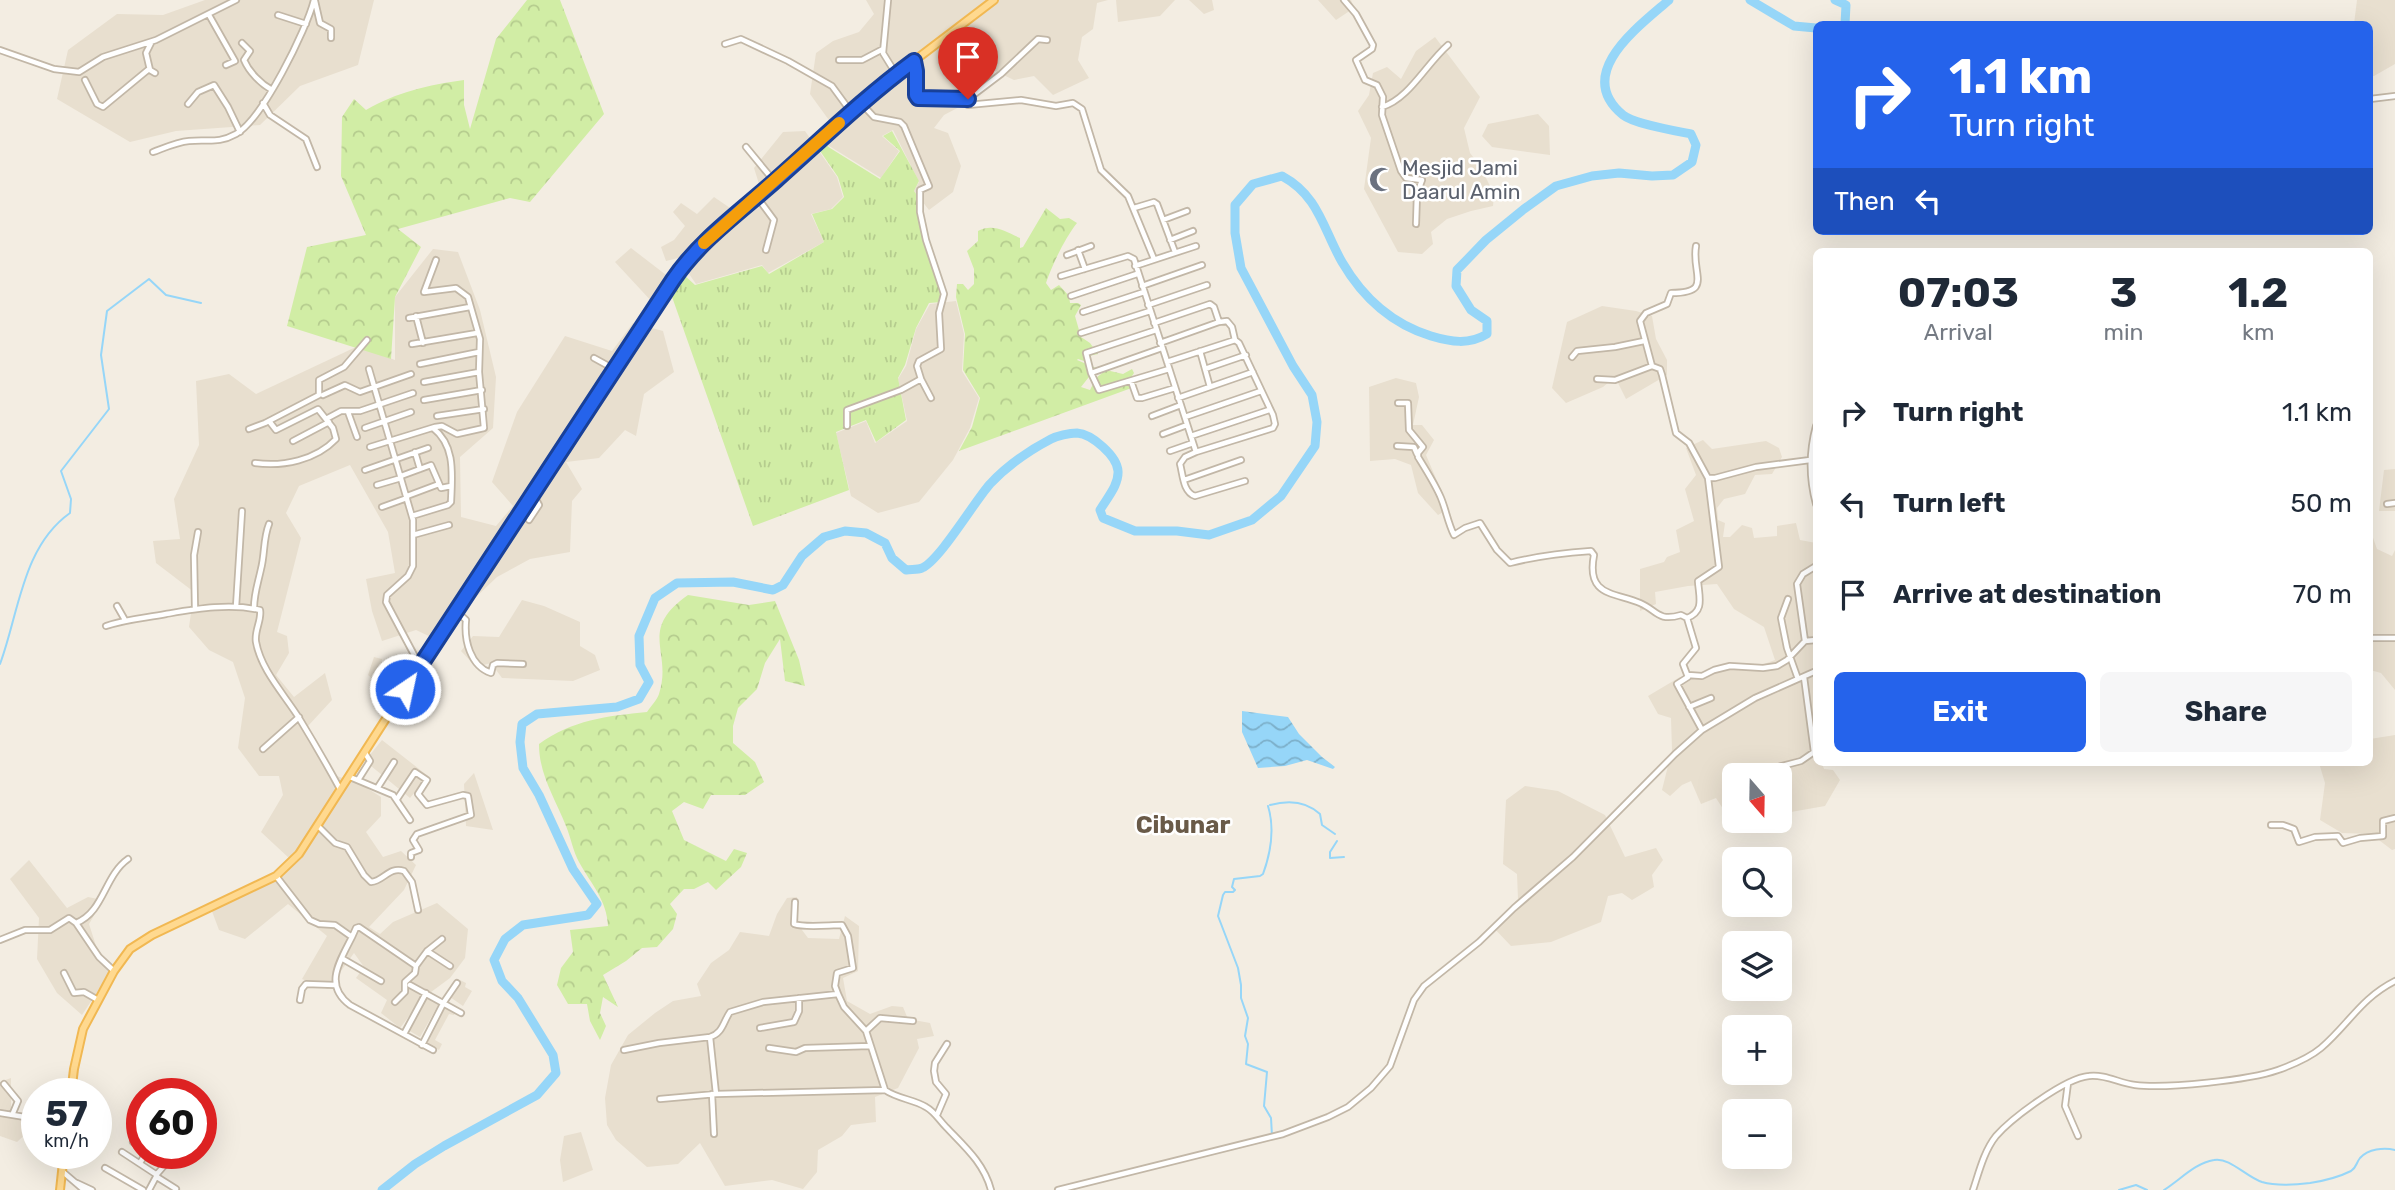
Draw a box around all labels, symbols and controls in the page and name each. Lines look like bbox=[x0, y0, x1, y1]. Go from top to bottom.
pin bbox=[938, 27, 998, 99]
icon: arrive bbox=[949, 38, 987, 76]
text: 1.1 km bbox=[1949, 47, 2092, 105]
icon: right bbox=[1834, 49, 1925, 140]
text: Turn right bbox=[1949, 106, 2094, 144]
place label: Mesjid Jami Daarul Amin bbox=[1402, 155, 1521, 204]
mosque icon: Mesjid Jami Daarul Amin bbox=[1368, 165, 1396, 193]
icon: left bbox=[1909, 182, 1947, 220]
text: Then bbox=[1834, 186, 1895, 217]
text: 07:03 bbox=[1898, 268, 2019, 318]
text: 3 bbox=[2110, 268, 2137, 318]
text: 1.2 bbox=[2228, 268, 2288, 318]
text: Arrival bbox=[1924, 318, 1993, 346]
text: min bbox=[2104, 318, 2143, 346]
text: km bbox=[2242, 318, 2274, 346]
icon: right bbox=[1834, 394, 1872, 432]
text: Turn right bbox=[1893, 397, 2023, 428]
text: 1.1 km bbox=[2282, 397, 2352, 428]
icon: left bbox=[1834, 485, 1872, 523]
text: Turn left bbox=[1893, 488, 2005, 519]
text: 50 m bbox=[2291, 488, 2352, 519]
icon: arrive bbox=[1834, 576, 1872, 614]
text: Arrive at destination bbox=[1893, 579, 2161, 610]
text: 70 m bbox=[2293, 579, 2352, 610]
position arrow bbox=[368, 652, 442, 726]
button: Exit bbox=[1834, 672, 2086, 752]
button: Share bbox=[2100, 672, 2352, 752]
north arrow bbox=[1722, 763, 1792, 833]
map controls bbox=[1722, 763, 1792, 1169]
district label: Cibunar bbox=[1136, 811, 1230, 839]
button: search bbox=[1722, 847, 1792, 917]
button: layers bbox=[1722, 931, 1792, 1001]
button: + bbox=[1722, 1015, 1792, 1085]
speed limit sign: 60 bbox=[126, 1078, 217, 1169]
text: 57 bbox=[45, 1093, 88, 1135]
button: − bbox=[1722, 1099, 1792, 1169]
text: km/h bbox=[44, 1130, 89, 1152]

